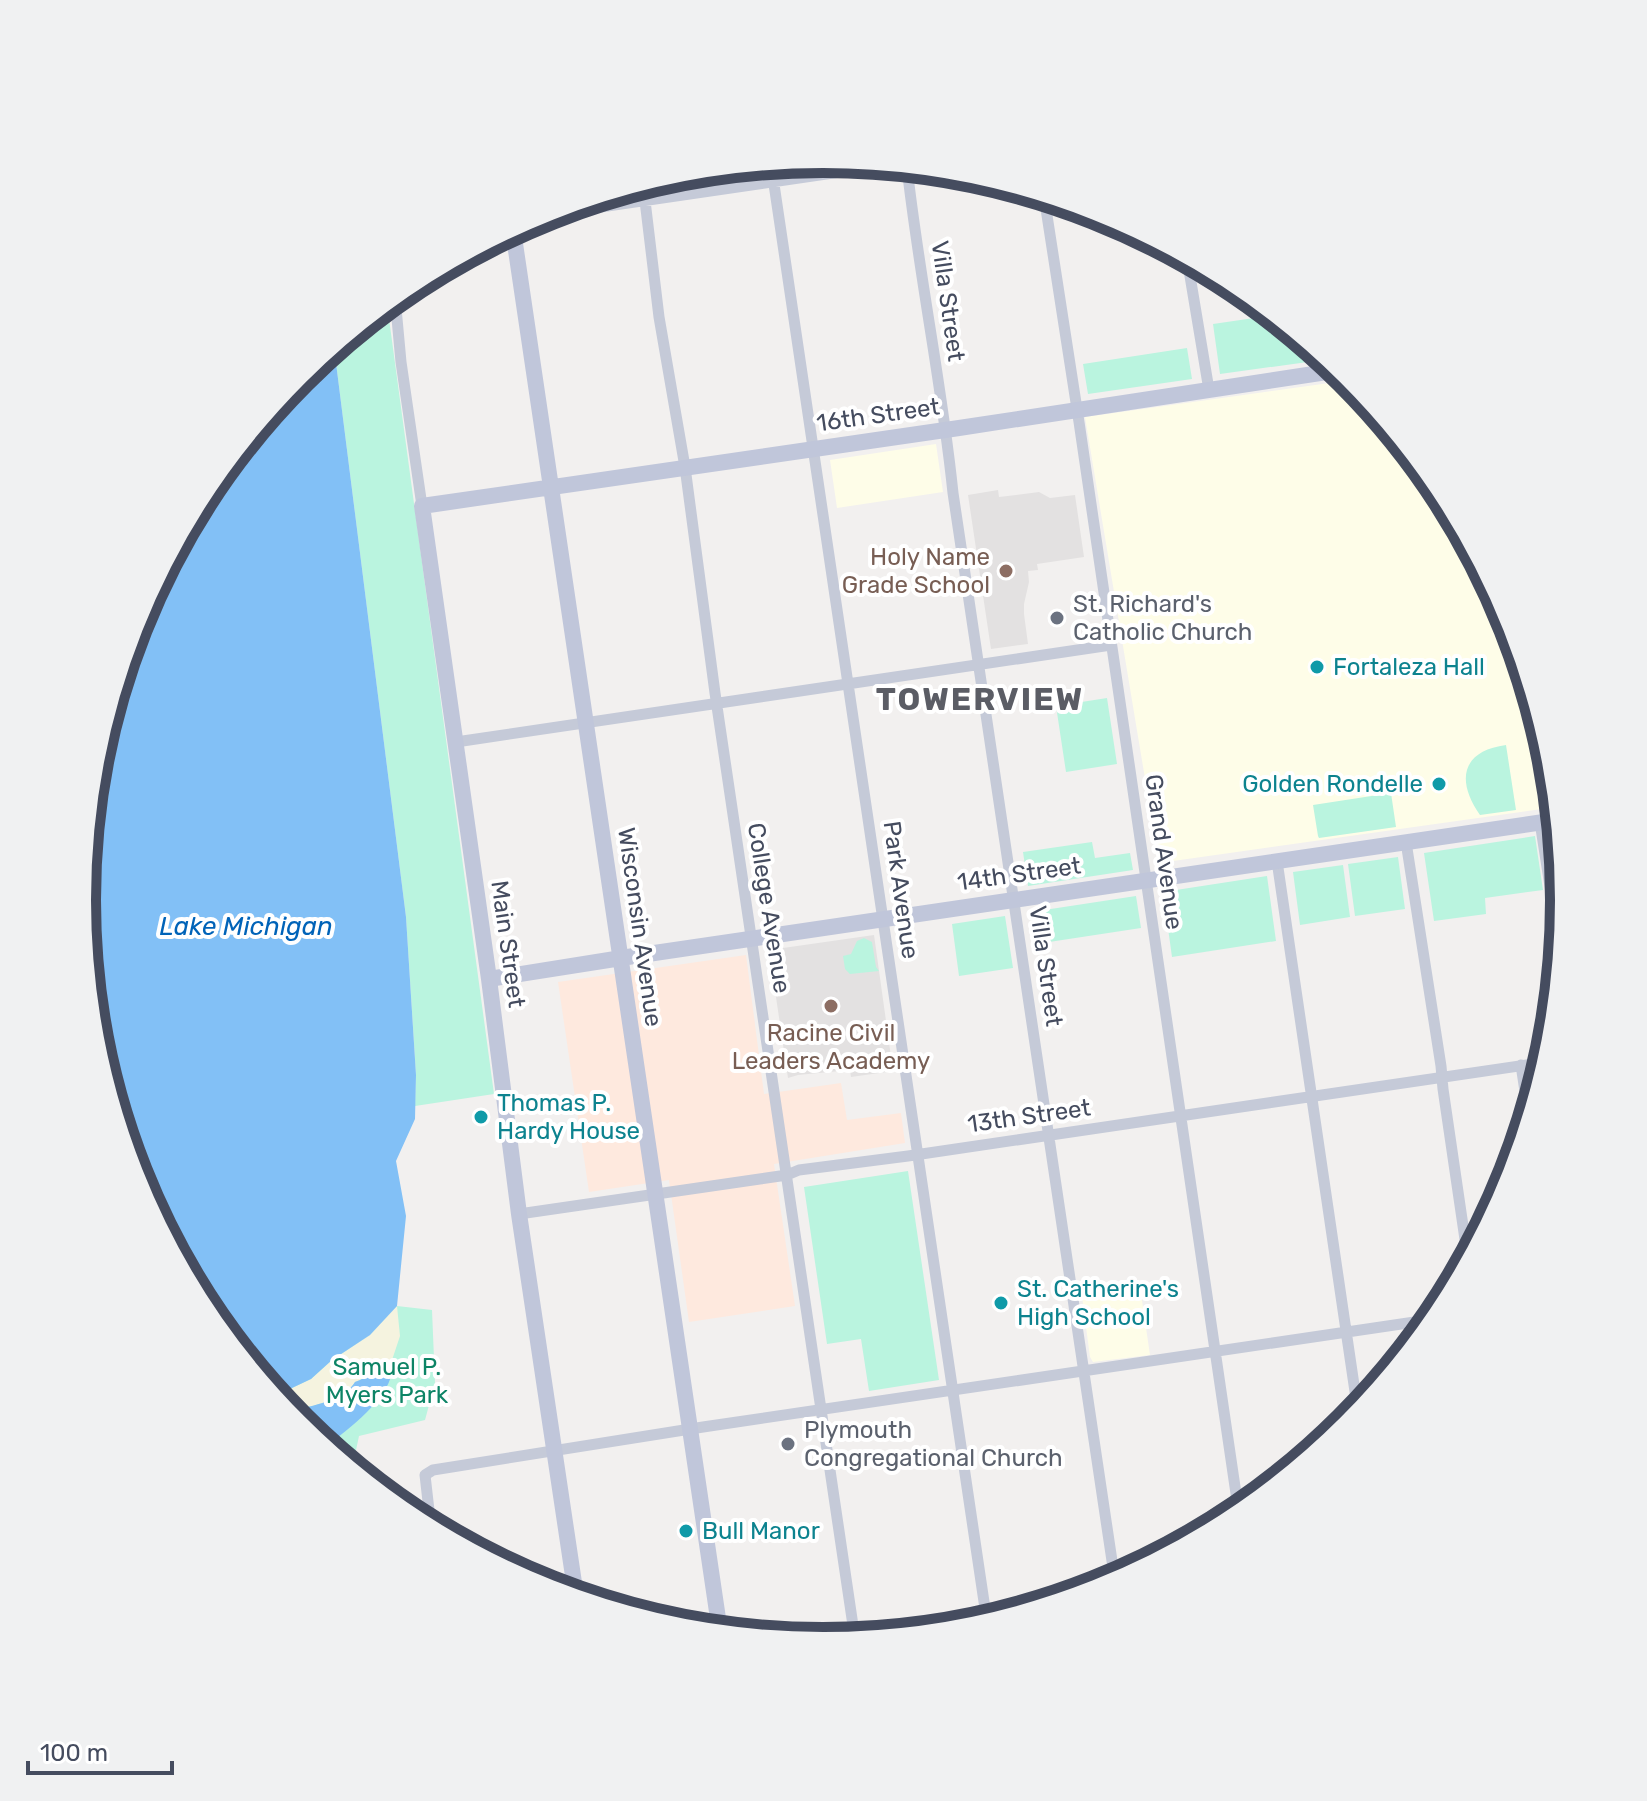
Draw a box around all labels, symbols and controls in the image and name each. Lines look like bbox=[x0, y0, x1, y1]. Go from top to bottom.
street label: Villa Street bbox=[926, 239, 970, 363]
street label: 16th Street bbox=[815, 393, 941, 437]
place label: Holy Name Grade School bbox=[842, 543, 990, 599]
marker: Holy Name Grade School bbox=[997, 562, 1015, 580]
place label: St. Richard's Catholic Church bbox=[1073, 590, 1252, 646]
marker: St. Richard's Catholic Church bbox=[1048, 609, 1066, 627]
place label: Fortaleza Hall bbox=[1333, 653, 1485, 681]
marker: Fortaleza Hall bbox=[1308, 658, 1326, 676]
district label: TOWERVIEW bbox=[876, 680, 1084, 718]
place label: Golden Rondelle bbox=[1242, 770, 1423, 798]
street label: Grand Avenue bbox=[1139, 772, 1189, 932]
marker: Golden Rondelle bbox=[1430, 775, 1448, 793]
street label: Park Avenue bbox=[877, 819, 925, 961]
street label: College Avenue bbox=[742, 821, 796, 995]
street label: Wisconsin Avenue bbox=[612, 826, 668, 1028]
street label: 14th Street bbox=[955, 851, 1083, 897]
street label: Main Street bbox=[485, 879, 531, 1009]
street label: Villa Street bbox=[1024, 904, 1068, 1028]
water label: Lake Michigan bbox=[159, 911, 333, 942]
marker: Racine Civil Leaders Academy bbox=[822, 997, 840, 1015]
place label: Racine Civil Leaders Academy bbox=[732, 1019, 930, 1075]
place label: Thomas P. Hardy House bbox=[497, 1089, 640, 1145]
street label: 13th Street bbox=[966, 1094, 1092, 1138]
marker: Thomas P. Hardy House bbox=[472, 1108, 490, 1126]
place label: St. Catherine's High School bbox=[1017, 1275, 1179, 1331]
marker: St. Catherine's High School bbox=[992, 1294, 1010, 1312]
park label: Samuel P. Myers Park bbox=[326, 1353, 449, 1409]
place label: Plymouth Congregational Church bbox=[804, 1416, 1063, 1472]
marker: Plymouth Congregational Church bbox=[779, 1435, 797, 1453]
place label: Bull Manor bbox=[702, 1517, 820, 1545]
marker: Bull Manor bbox=[677, 1522, 695, 1540]
scale bar bbox=[28, 1725, 172, 1775]
text: 100 m bbox=[40, 1739, 108, 1767]

